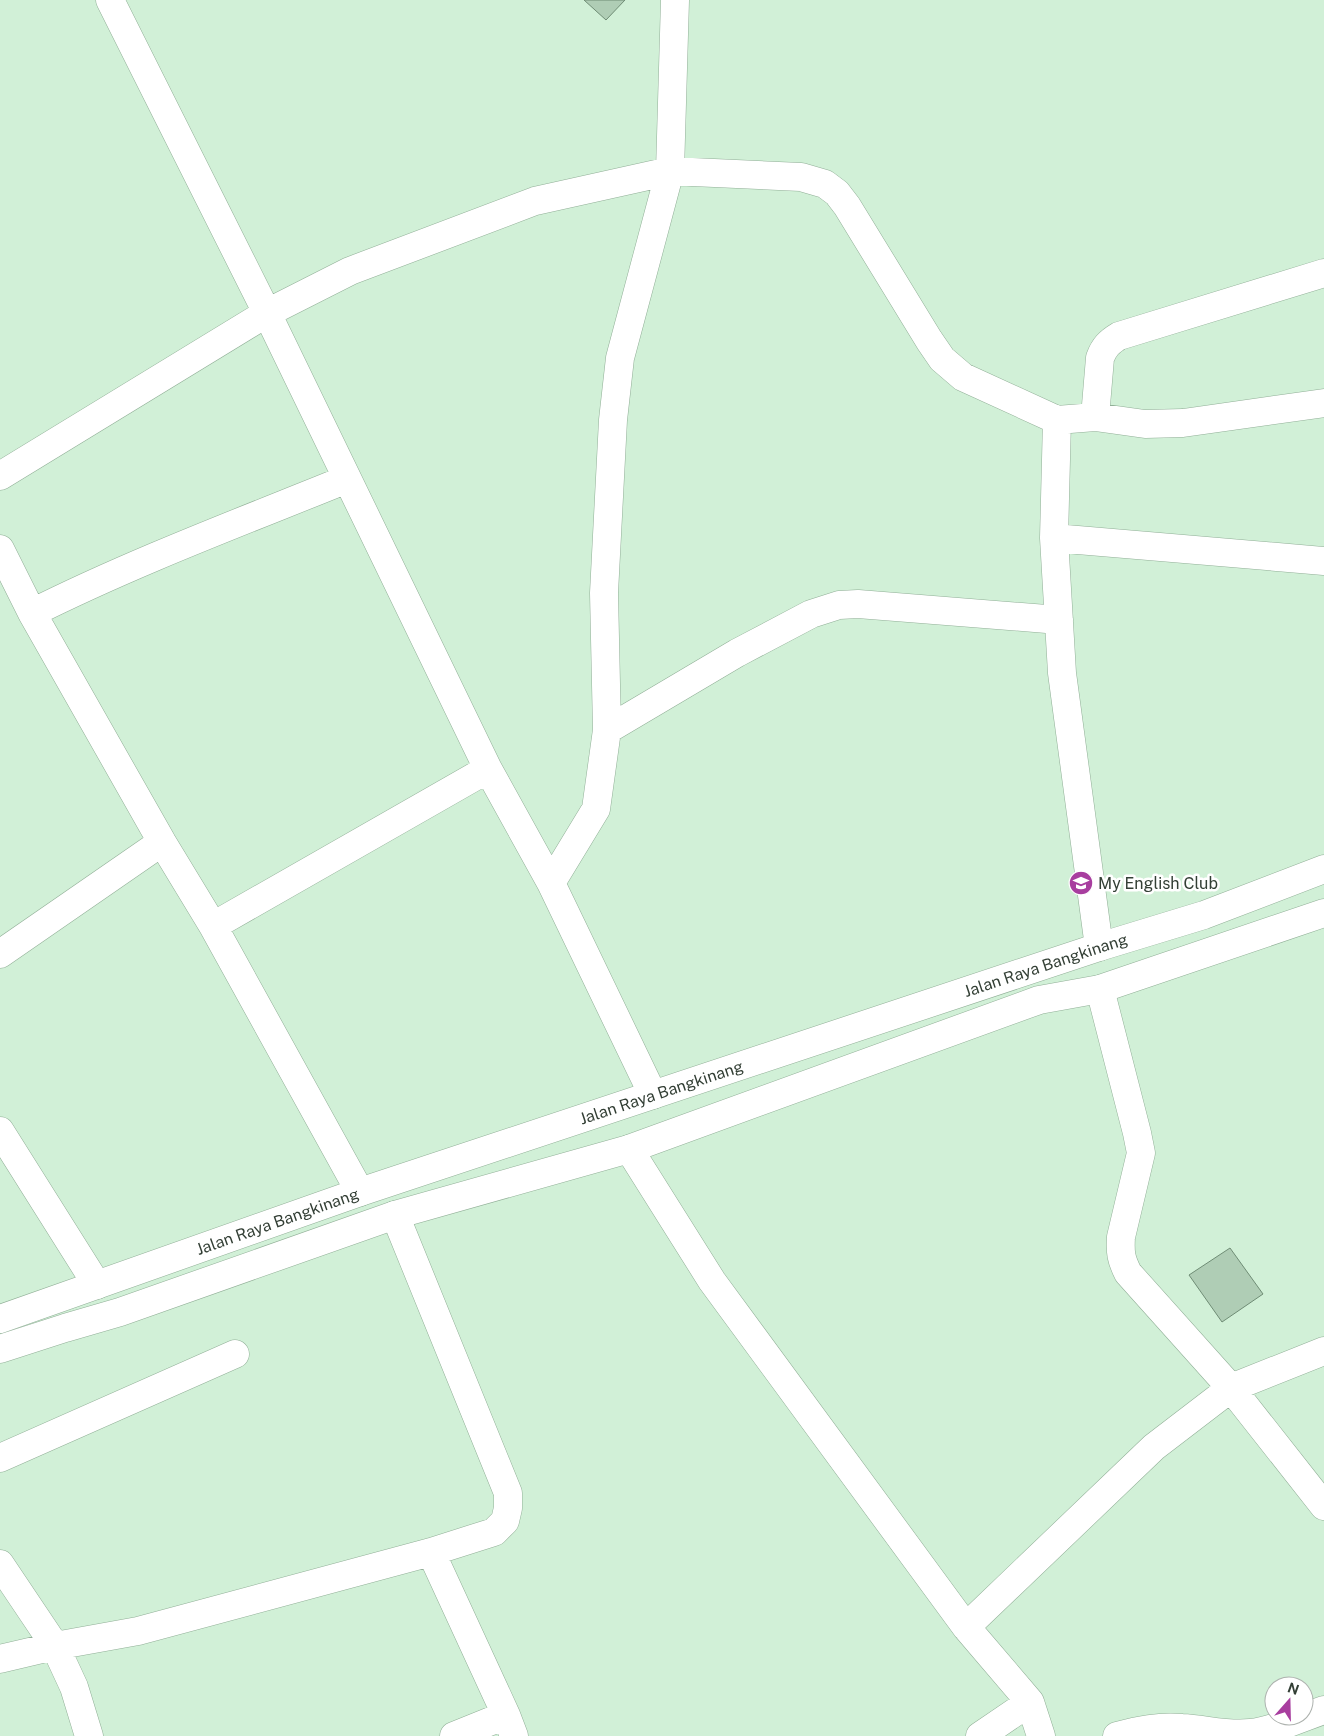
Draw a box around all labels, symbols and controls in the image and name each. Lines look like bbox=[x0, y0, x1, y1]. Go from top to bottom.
school or university icon: My English Club bbox=[1068, 870, 1094, 896]
place label: My English Club bbox=[1098, 874, 1218, 893]
street label: Jalan Raya Bangkinang bbox=[961, 930, 1130, 1001]
street label: Jalan Raya Bangkinang bbox=[577, 1057, 746, 1129]
street label: Jalan Raya Bangkinang bbox=[193, 1184, 361, 1259]
north arrow bbox=[1264, 1676, 1314, 1726]
text: N bbox=[1286, 1679, 1301, 1698]

